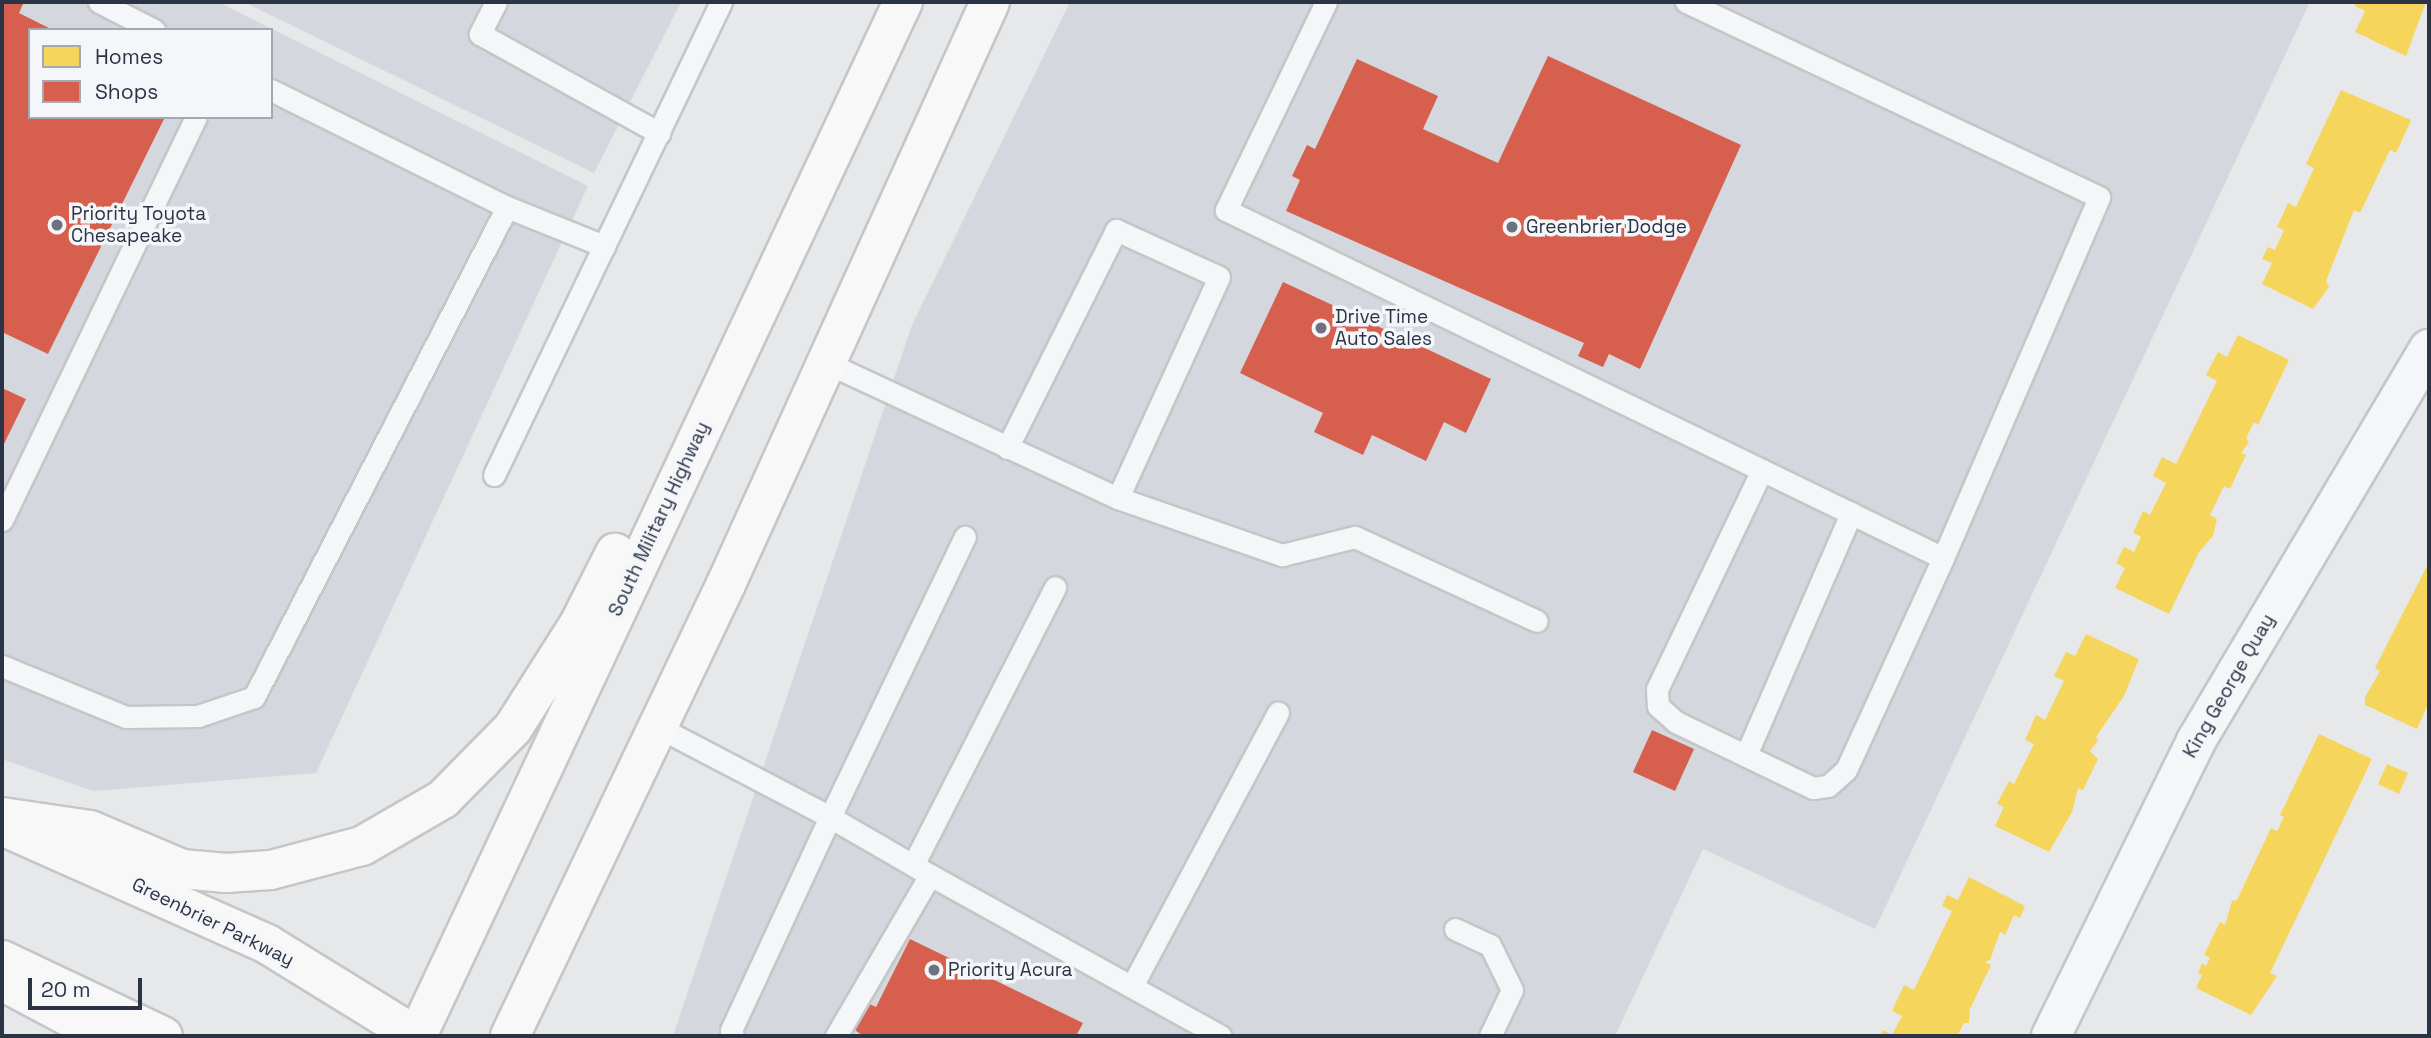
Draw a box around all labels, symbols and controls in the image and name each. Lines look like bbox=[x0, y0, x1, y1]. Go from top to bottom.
legend bbox=[28, 28, 273, 119]
text: Homes bbox=[95, 43, 163, 70]
text: Shops bbox=[95, 78, 158, 105]
place label: Priority Toyota Chesapeake bbox=[71, 203, 207, 247]
place label: Greenbrier Dodge bbox=[1526, 216, 1687, 238]
marker: Priority Toyota Chesapeake bbox=[49, 217, 65, 233]
marker: Greenbrier Dodge bbox=[1504, 219, 1520, 235]
place label: Drive Time Auto Sales bbox=[1335, 306, 1432, 350]
marker: Drive Time Auto Sales bbox=[1313, 320, 1329, 336]
street label: South Military Highway bbox=[604, 418, 714, 620]
street label: King George Quay bbox=[2179, 610, 2279, 762]
street label: Greenbrier Parkway bbox=[128, 873, 298, 971]
place label: Priority Acura bbox=[948, 959, 1073, 981]
marker: Priority Acura bbox=[926, 962, 942, 978]
scale bar bbox=[32, 964, 145, 1008]
text: 20 m bbox=[41, 976, 91, 1003]

